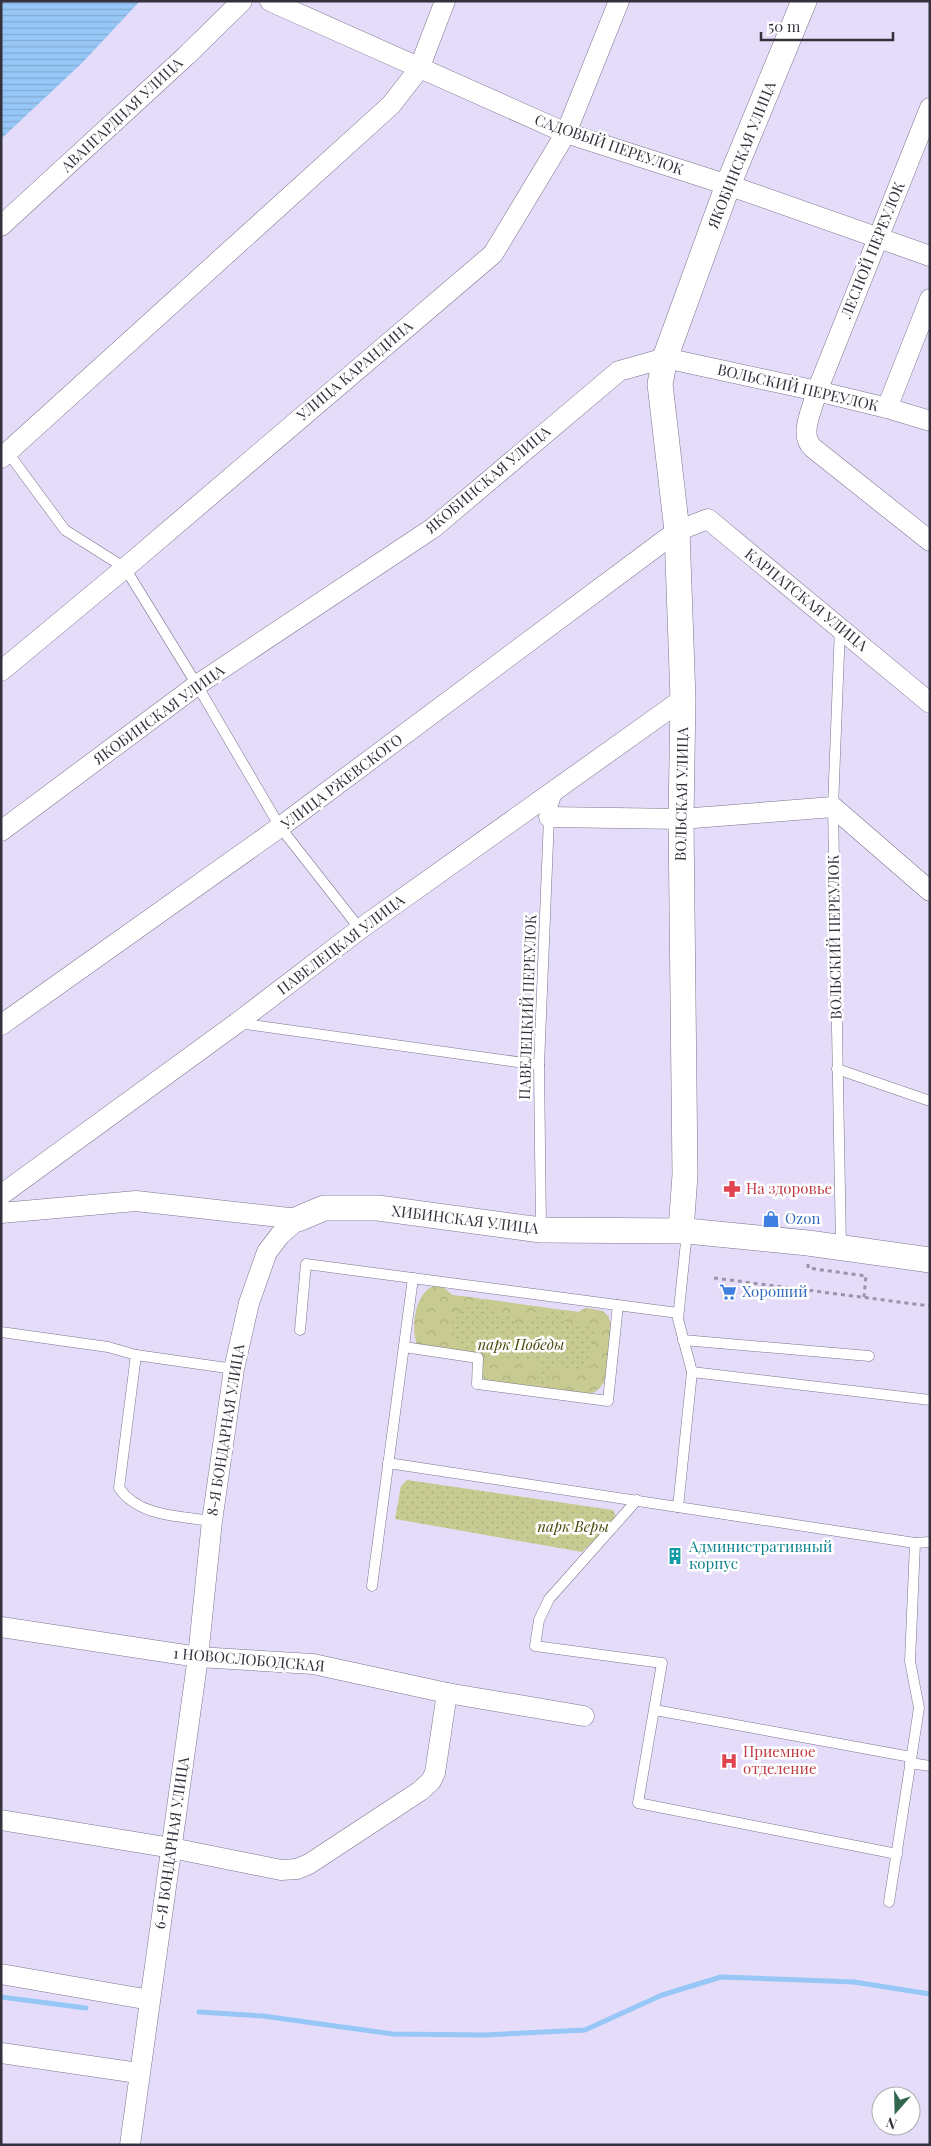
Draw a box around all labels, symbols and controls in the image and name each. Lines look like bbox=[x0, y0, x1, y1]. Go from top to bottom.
scale bar bbox=[761, 10, 894, 42]
text: 50 m bbox=[768, 16, 801, 36]
street label: АВАНГАРДНАЯ УЛИЦА bbox=[55, 52, 187, 177]
street label: ЯКОБИНСКАЯ УЛИЦА bbox=[702, 77, 780, 232]
street label: САДОВЫЙ ПЕРЕУЛОК bbox=[532, 109, 687, 179]
street label: ЛЕСНОЙ ПЕРЕУЛОК bbox=[835, 178, 909, 322]
street label: УЛИЦА КАРАНДИНА bbox=[291, 315, 417, 425]
street label: ВОЛЬСКИЙ ПЕРЕУЛОК bbox=[716, 359, 881, 415]
street label: ЯКОБИНСКАЯ УЛИЦА bbox=[420, 421, 555, 538]
street label: КАРПАТСКАЯ УЛИЦА bbox=[741, 543, 873, 655]
street label: ЯКОБИНСКАЯ УЛИЦА bbox=[88, 660, 228, 769]
street label: ВОЛЬСКАЯ УЛИЦА bbox=[670, 726, 692, 861]
street label: УЛИЦА РЖЕВСКОГО bbox=[276, 729, 406, 834]
street label: ВОЛЬСКИЙ ПЕРЕУЛОК bbox=[823, 854, 845, 1020]
street label: ПАВЕЛЕЦКАЯ УЛИЦА bbox=[273, 889, 409, 999]
street label: ПАВЕЛЕЦКИЙ ПЕРЕУЛОК bbox=[514, 914, 540, 1100]
place label: На здоровье bbox=[746, 1178, 832, 1198]
pharmacy icon: На здоровье bbox=[722, 1179, 742, 1199]
street label: ХИБИНСКАЯ УЛИЦА bbox=[390, 1200, 540, 1238]
place label: Ozon bbox=[785, 1208, 820, 1228]
shop icon: Ozon bbox=[761, 1209, 781, 1229]
place label: Хороший bbox=[742, 1281, 808, 1301]
supermarket icon: Хороший bbox=[718, 1282, 738, 1302]
park label: парк Победы bbox=[478, 1334, 564, 1354]
street label: 8-Я БОНДАРНАЯ УЛИЦА bbox=[202, 1342, 249, 1517]
park label: парк Веры bbox=[537, 1516, 609, 1536]
place label: Административный корпус bbox=[688, 1536, 833, 1573]
building icon: Административный корпус bbox=[665, 1546, 685, 1566]
street label: 1 НОВОСЛОБОДСКАЯ bbox=[172, 1642, 326, 1676]
place label: Приемное отделение bbox=[743, 1741, 817, 1778]
hospital icon: Приемное отделение bbox=[719, 1751, 739, 1771]
street label: 6-Я БОНДАРНАЯ УЛИЦА bbox=[149, 1755, 193, 1930]
north arrow bbox=[871, 2086, 921, 2136]
text: N bbox=[883, 2113, 899, 2134]

